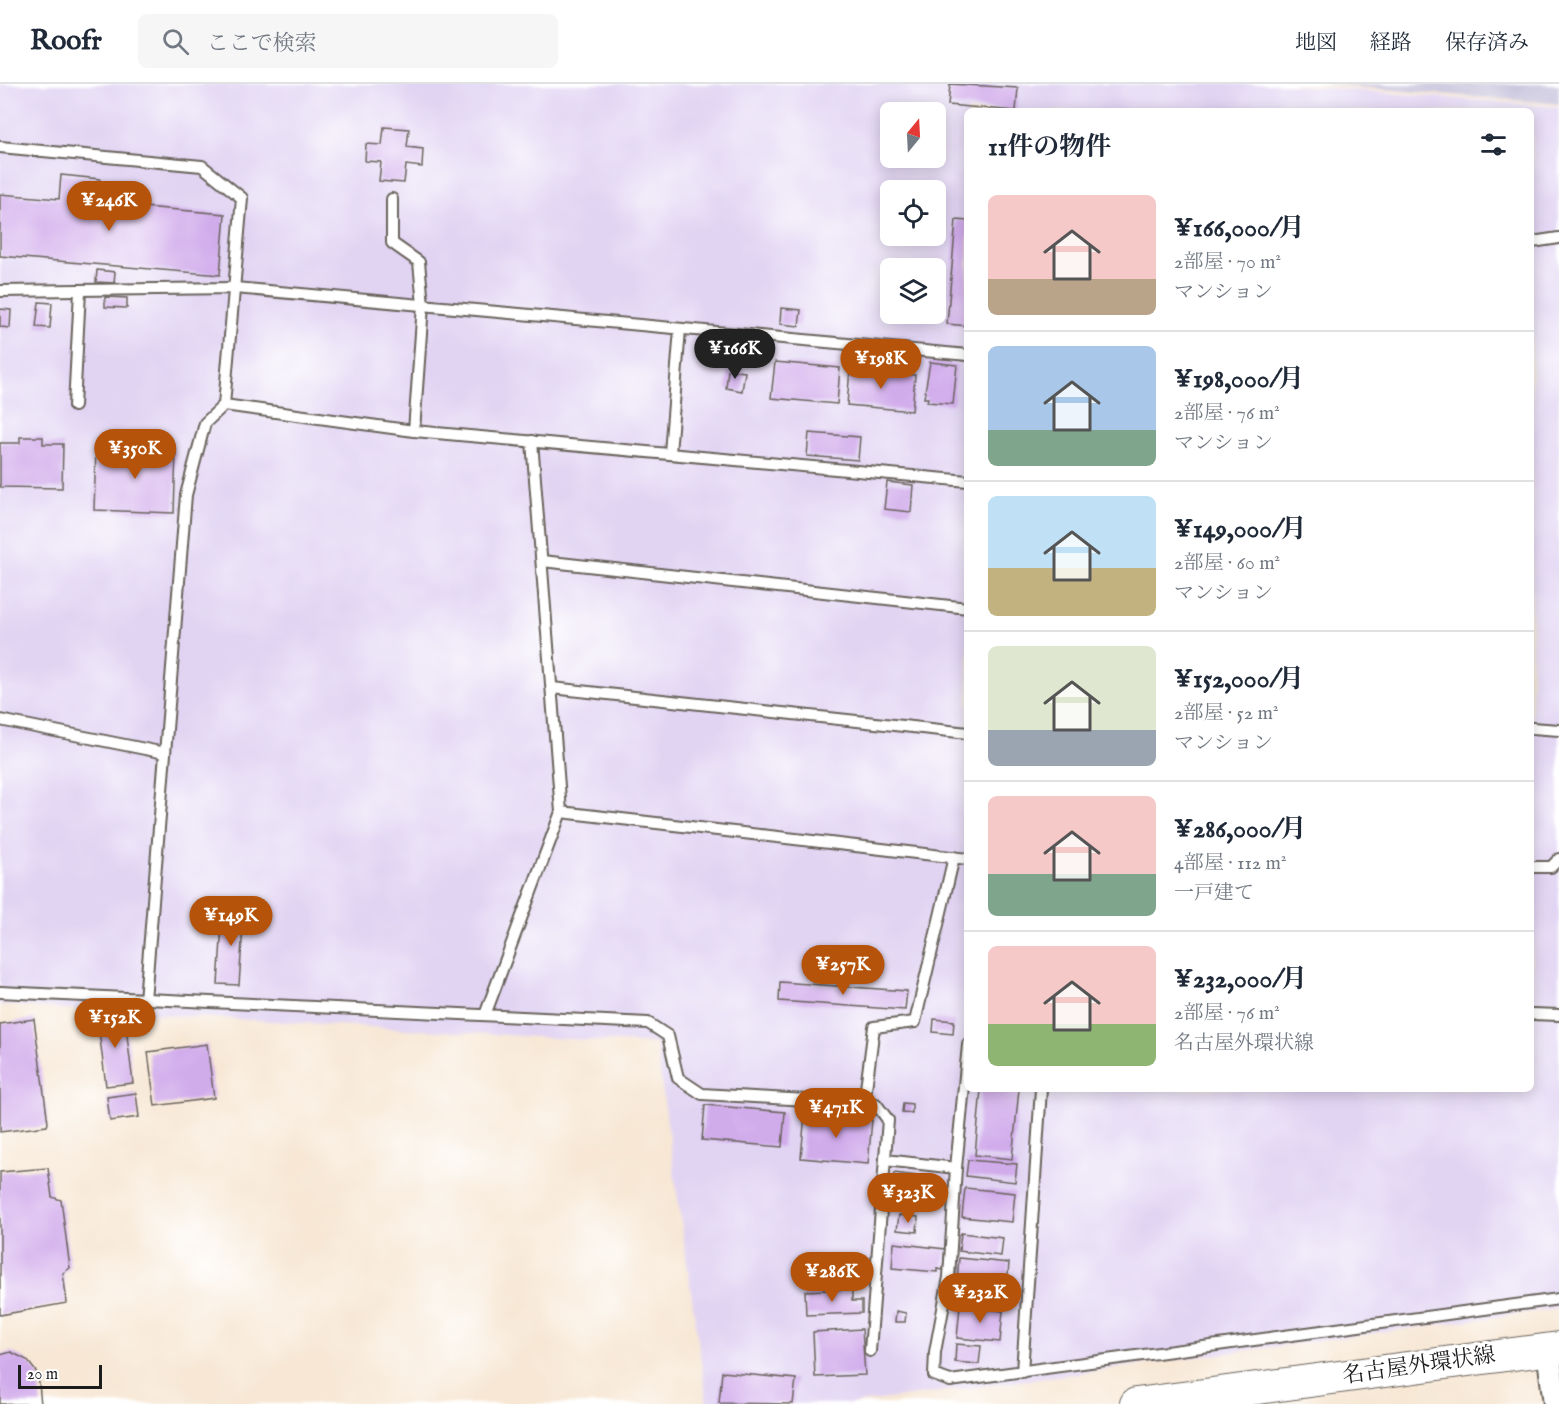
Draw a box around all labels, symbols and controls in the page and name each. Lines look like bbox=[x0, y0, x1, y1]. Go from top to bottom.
search box bbox=[138, 14, 558, 68]
text: Roofr bbox=[30, 24, 102, 59]
icon: search bbox=[159, 25, 192, 58]
text: ここで検索 bbox=[207, 30, 317, 58]
text: 地図 bbox=[1295, 30, 1337, 57]
text: 経路 bbox=[1370, 30, 1412, 57]
text: 保存済み bbox=[1445, 30, 1529, 57]
north arrow bbox=[880, 102, 946, 168]
map controls bbox=[880, 102, 946, 324]
icon: filters bbox=[1477, 128, 1510, 161]
text: 11件の物件 bbox=[988, 131, 1111, 164]
button: locate bbox=[880, 180, 946, 246]
pin: ¥246K bbox=[67, 181, 151, 232]
text: ¥246K bbox=[81, 188, 137, 213]
text: ¥166,000/月 bbox=[1174, 212, 1305, 245]
icon: home bbox=[1036, 219, 1108, 291]
text: 2部屋 · 70 m² bbox=[1174, 250, 1281, 275]
button: layers bbox=[880, 258, 946, 324]
text: マンション bbox=[1174, 280, 1273, 305]
pin: ¥166K bbox=[693, 329, 777, 380]
text: ¥166K bbox=[708, 336, 762, 361]
pin: ¥198K bbox=[839, 339, 923, 390]
text: ¥198K bbox=[854, 346, 908, 371]
text: ¥198,000/月 bbox=[1174, 363, 1304, 396]
icon: home bbox=[1036, 370, 1108, 442]
text: 2部屋 · 76 m² bbox=[1174, 401, 1280, 426]
pin: ¥350K bbox=[93, 429, 177, 480]
text: マンション bbox=[1174, 431, 1273, 456]
text: ¥350K bbox=[108, 436, 162, 461]
text: ¥149,000/月 bbox=[1174, 513, 1307, 546]
icon: home bbox=[1036, 520, 1108, 592]
text: 2部屋 · 60 m² bbox=[1174, 551, 1280, 576]
text: マンション bbox=[1174, 581, 1273, 606]
text: ¥152,000/月 bbox=[1174, 663, 1304, 696]
icon: home bbox=[1036, 670, 1108, 742]
text: 2部屋 · 52 m² bbox=[1174, 701, 1278, 726]
text: マンション bbox=[1174, 731, 1273, 756]
text: ¥286,000/月 bbox=[1174, 813, 1306, 846]
icon: home bbox=[1036, 820, 1108, 892]
text: 4部屋 · 112 m² bbox=[1174, 851, 1287, 876]
text: 一戸建て bbox=[1174, 881, 1254, 906]
pin: ¥149K bbox=[189, 896, 273, 947]
text: ¥149K bbox=[203, 903, 259, 928]
pin: ¥257K bbox=[801, 945, 885, 996]
text: ¥257K bbox=[816, 952, 870, 977]
text: ¥232,000/月 bbox=[1174, 963, 1307, 996]
icon: home bbox=[1036, 970, 1108, 1042]
pin: ¥152K bbox=[73, 998, 157, 1049]
text: 2部屋 · 76 m² bbox=[1174, 1001, 1280, 1026]
text: ¥152K bbox=[88, 1005, 142, 1030]
text: 名古屋外環状線 bbox=[1174, 1031, 1314, 1056]
pin: ¥471K bbox=[794, 1088, 878, 1139]
text: ¥471K bbox=[808, 1095, 864, 1120]
pin: ¥323K bbox=[866, 1173, 950, 1224]
text: ¥323K bbox=[881, 1180, 935, 1205]
pin: ¥286K bbox=[790, 1252, 874, 1303]
text: ¥286K bbox=[805, 1259, 859, 1284]
pin: ¥232K bbox=[938, 1273, 1022, 1324]
text: ¥232K bbox=[952, 1280, 1008, 1305]
street label: 名古屋外環状線 bbox=[1341, 1341, 1497, 1391]
scale bar bbox=[18, 1362, 102, 1390]
text: 20 m bbox=[27, 1365, 58, 1385]

